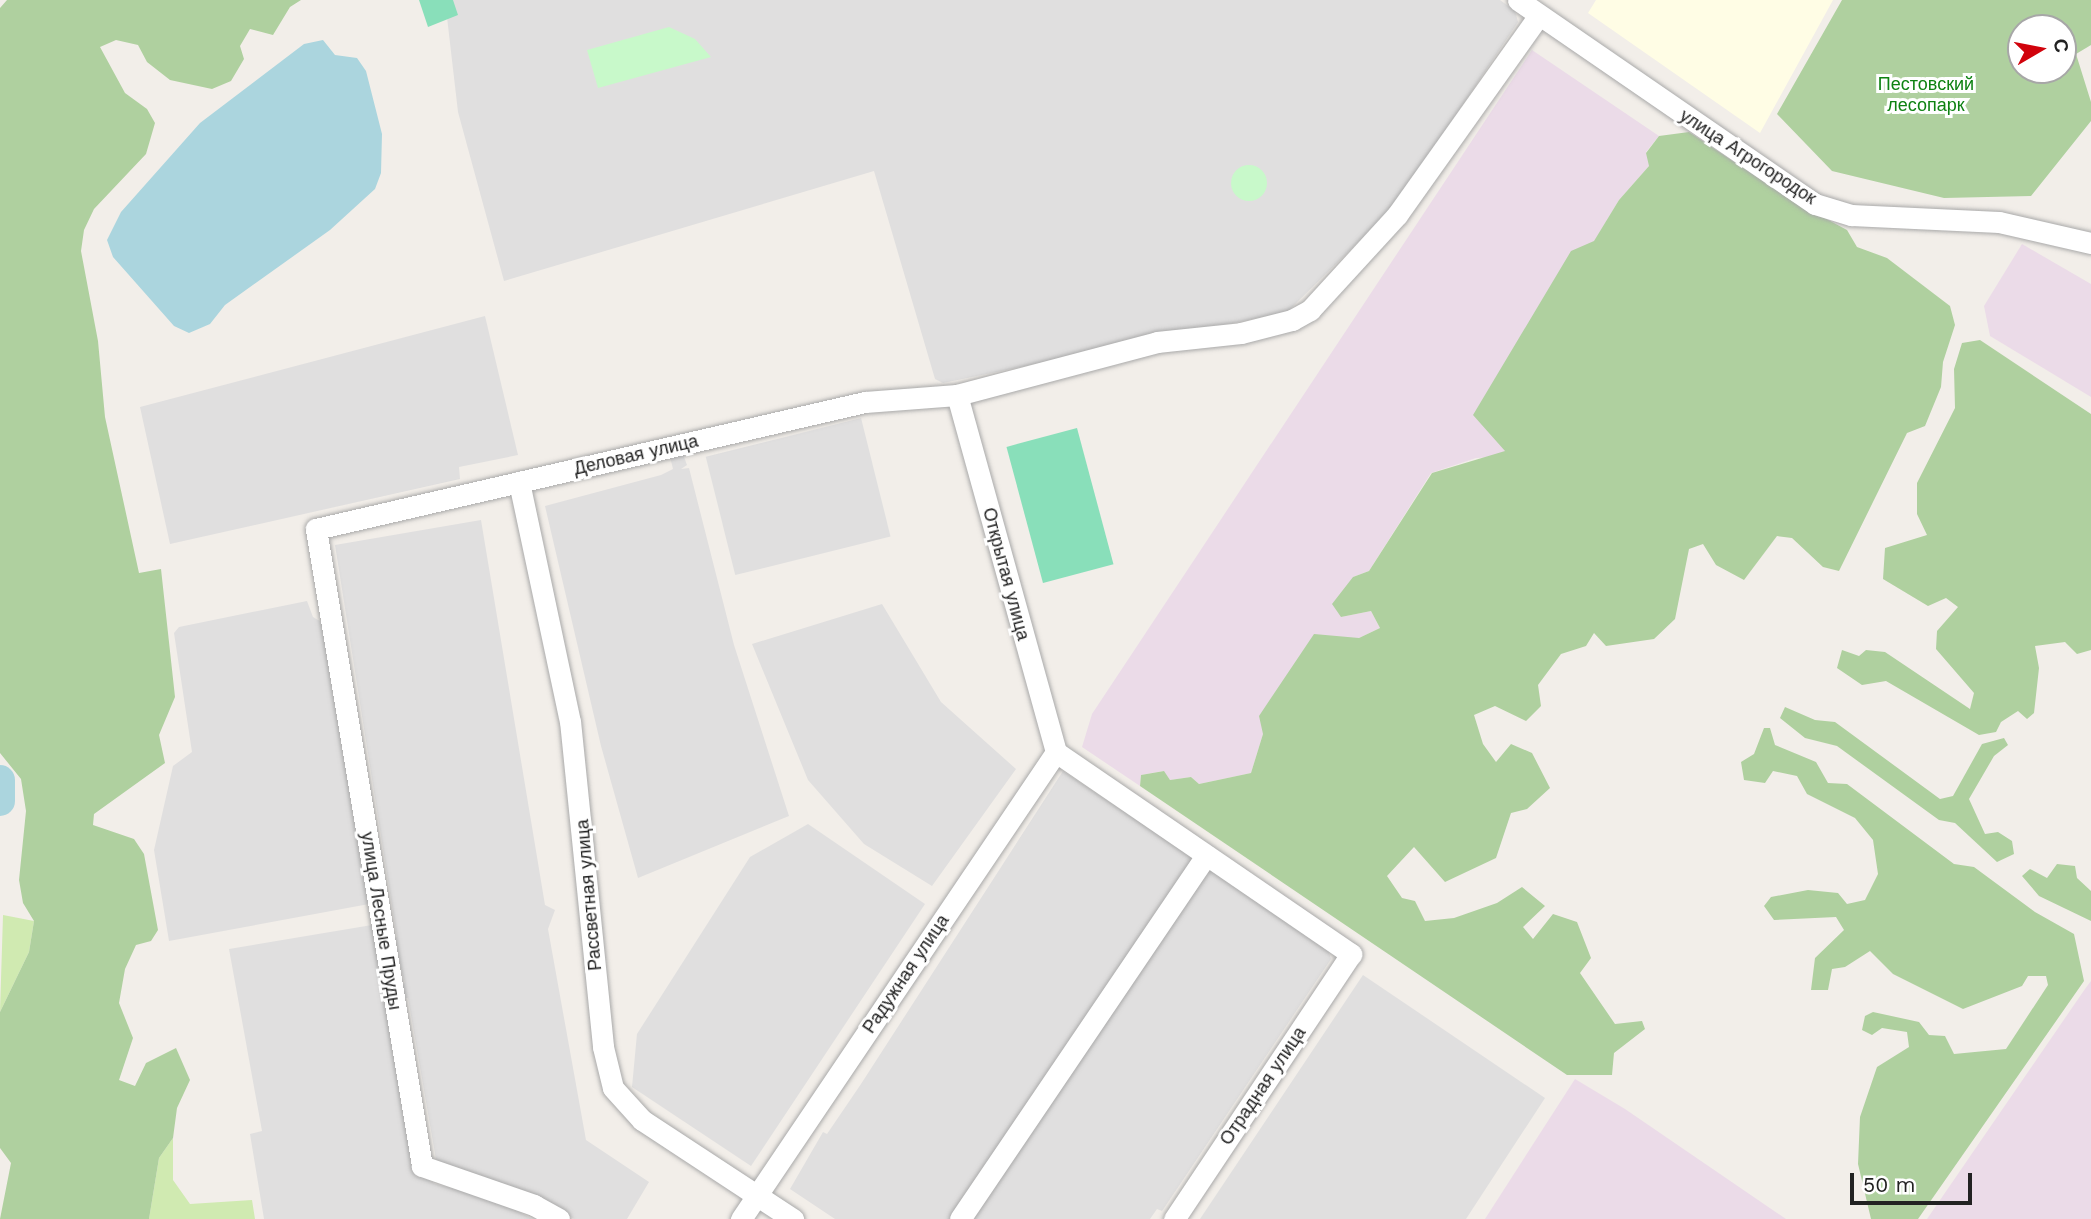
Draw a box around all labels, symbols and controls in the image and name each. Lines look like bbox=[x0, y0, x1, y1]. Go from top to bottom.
north arrow bbox=[2007, 14, 2077, 84]
text: С bbox=[2049, 37, 2074, 54]
park label: Пестовский лесопарк bbox=[1878, 74, 1974, 116]
street label: улица Агрогородок bbox=[1676, 105, 1820, 209]
street label: Деловая улица bbox=[572, 430, 700, 480]
street label: Открытая улица bbox=[978, 505, 1034, 643]
street label: Рассветная улица bbox=[572, 818, 606, 972]
street label: улица Лесные Пруды bbox=[356, 830, 406, 1012]
street label: Радужная улица bbox=[858, 911, 954, 1037]
street label: Отрадная улица bbox=[1215, 1023, 1311, 1149]
scale bar bbox=[1853, 1160, 1976, 1204]
text: 50 m bbox=[1863, 1172, 1915, 1197]

